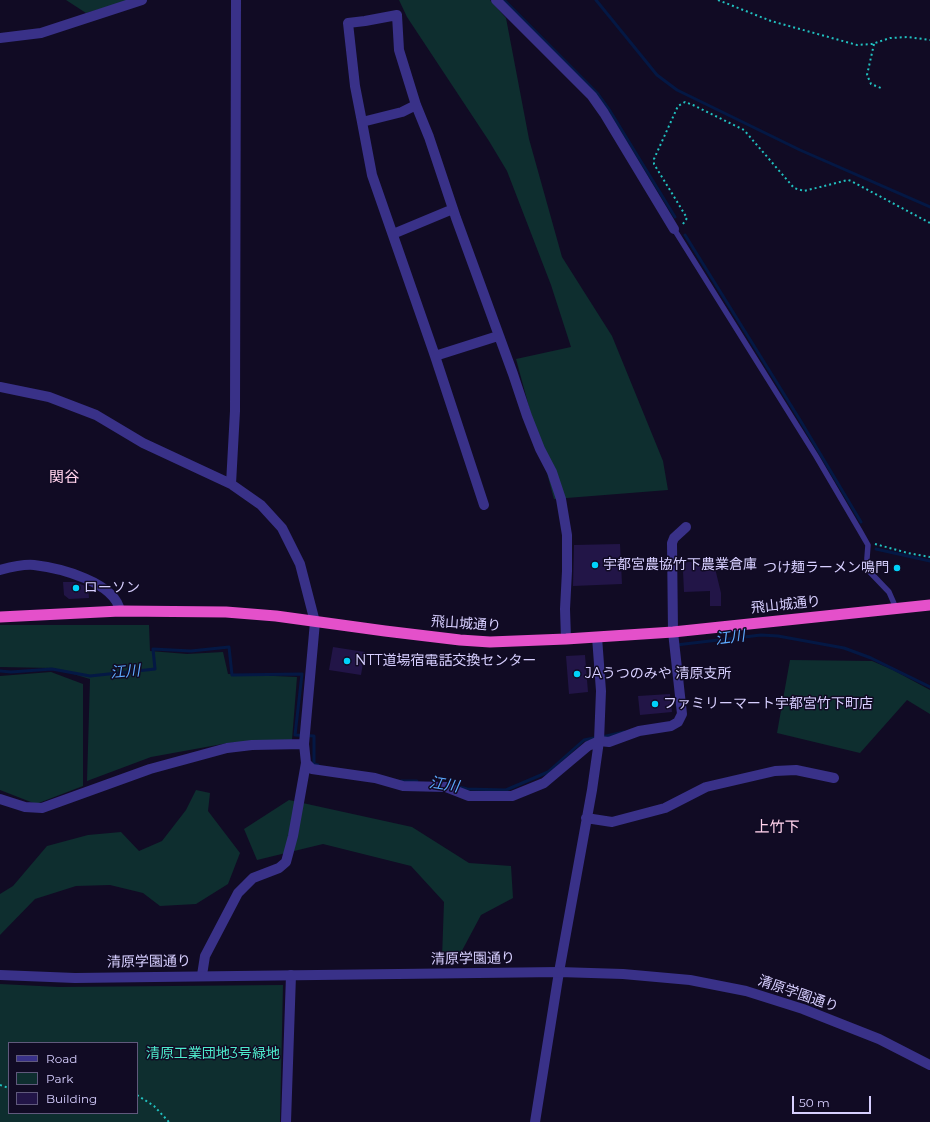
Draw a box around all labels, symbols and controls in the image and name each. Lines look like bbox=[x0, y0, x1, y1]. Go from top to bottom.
district label: 関谷 bbox=[49, 469, 79, 487]
place label: 宇都宮農協竹下農業倉庫 bbox=[603, 557, 757, 573]
marker: 宇都宮農協竹下農業倉庫 bbox=[590, 560, 600, 570]
place label: つけ麺ラーメン鳴門 bbox=[763, 560, 889, 576]
marker: つけ麺ラーメン鳴門 bbox=[892, 563, 902, 573]
place label: ローソン bbox=[84, 580, 140, 596]
marker: ローソン bbox=[71, 583, 81, 593]
street label: 飛山城通り bbox=[750, 593, 822, 617]
street label: 飛山城通り bbox=[430, 613, 502, 635]
water label: 江川 bbox=[714, 627, 746, 649]
place label: NTT道場宿電話交換センター bbox=[355, 653, 537, 669]
marker: NTT道場宿電話交換センター bbox=[342, 656, 352, 666]
water label: 江川 bbox=[109, 662, 141, 682]
place label: JAうつのみや 清原支所 bbox=[585, 666, 732, 682]
marker: JAうつのみや 清原支所 bbox=[572, 669, 582, 679]
place label: ファミリーマート宇都宮竹下町店 bbox=[663, 696, 873, 712]
marker: ファミリーマート宇都宮竹下町店 bbox=[650, 699, 660, 709]
water label: 江川 bbox=[428, 774, 460, 796]
district label: 上竹下 bbox=[755, 819, 799, 837]
street label: 清原学園通り bbox=[431, 950, 515, 968]
street label: 清原学園通り bbox=[107, 953, 191, 971]
street label: 清原学園通り bbox=[756, 972, 840, 1016]
legend bbox=[8, 1042, 138, 1114]
park label: 清原工業団地3号緑地 bbox=[146, 1046, 280, 1062]
text: Road bbox=[46, 1051, 77, 1066]
text: Park bbox=[46, 1071, 73, 1086]
scale bar bbox=[794, 1088, 873, 1114]
text: Building bbox=[46, 1091, 97, 1106]
text: 50 m bbox=[799, 1095, 830, 1110]

